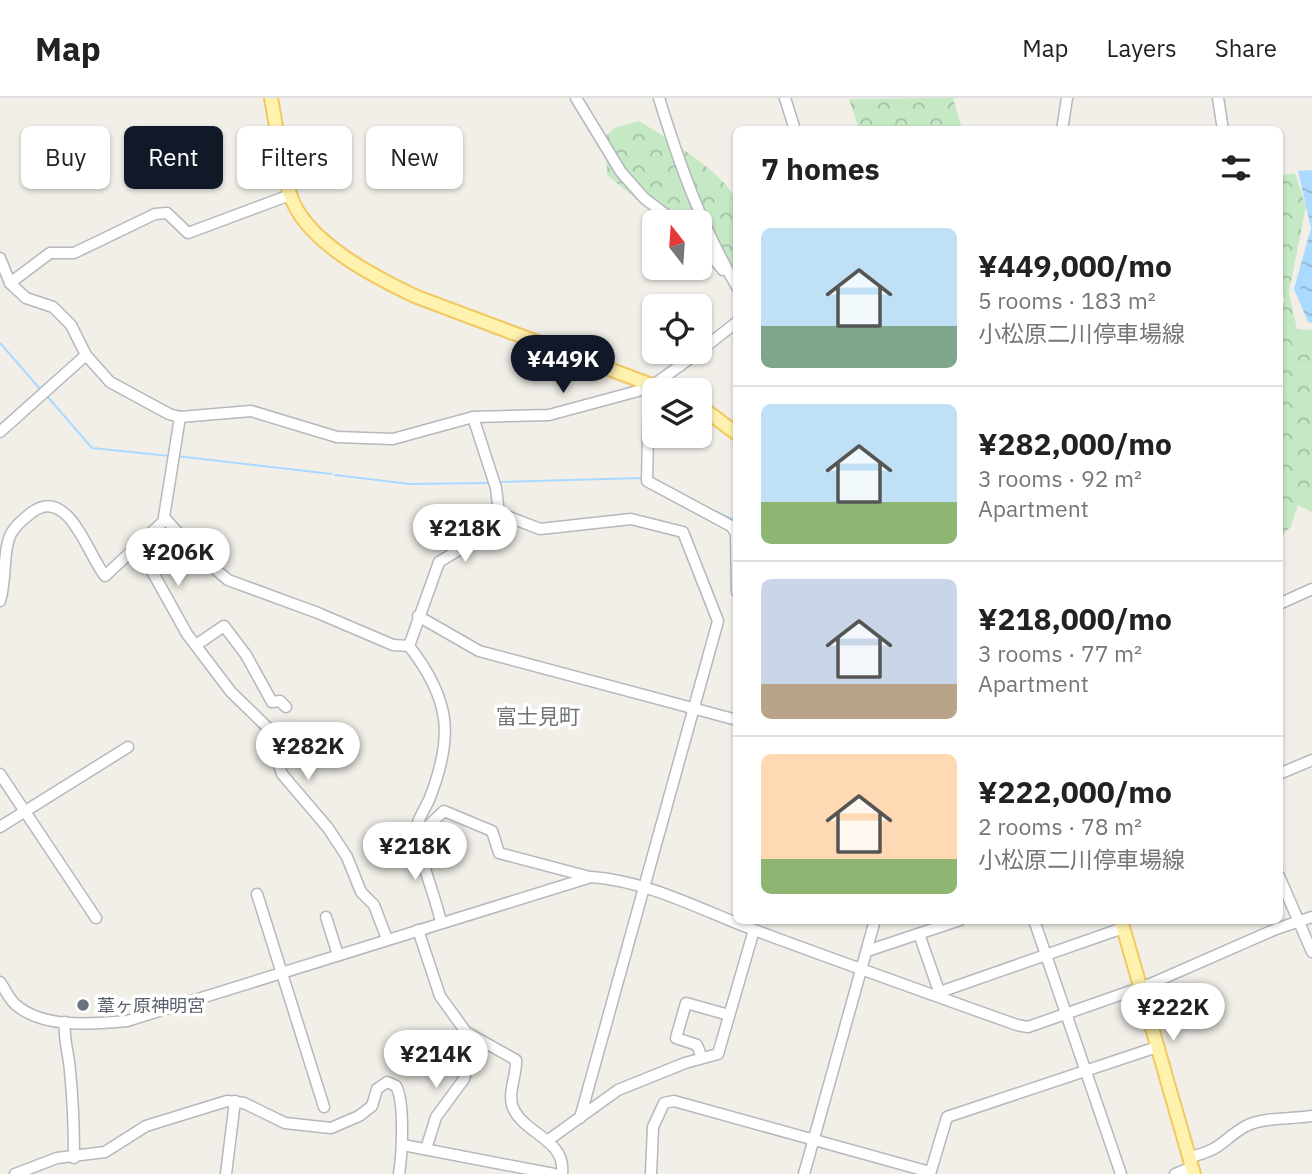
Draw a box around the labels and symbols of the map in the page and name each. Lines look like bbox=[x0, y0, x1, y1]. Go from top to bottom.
north arrow bbox=[642, 210, 712, 280]
pin: ¥449K bbox=[514, 336, 612, 395]
pin: ¥218K bbox=[416, 504, 514, 564]
pin: ¥206K bbox=[129, 528, 227, 588]
district label: 富士見町 bbox=[496, 702, 580, 730]
pin: ¥282K bbox=[259, 722, 357, 782]
pin: ¥218K bbox=[366, 822, 464, 882]
pin: ¥222K bbox=[1124, 984, 1222, 1043]
place label: 葦ヶ原神明宮 bbox=[97, 994, 205, 1017]
marker: 葦ヶ原神明宮 bbox=[75, 997, 91, 1013]
pin: ¥214K bbox=[387, 1030, 485, 1090]

